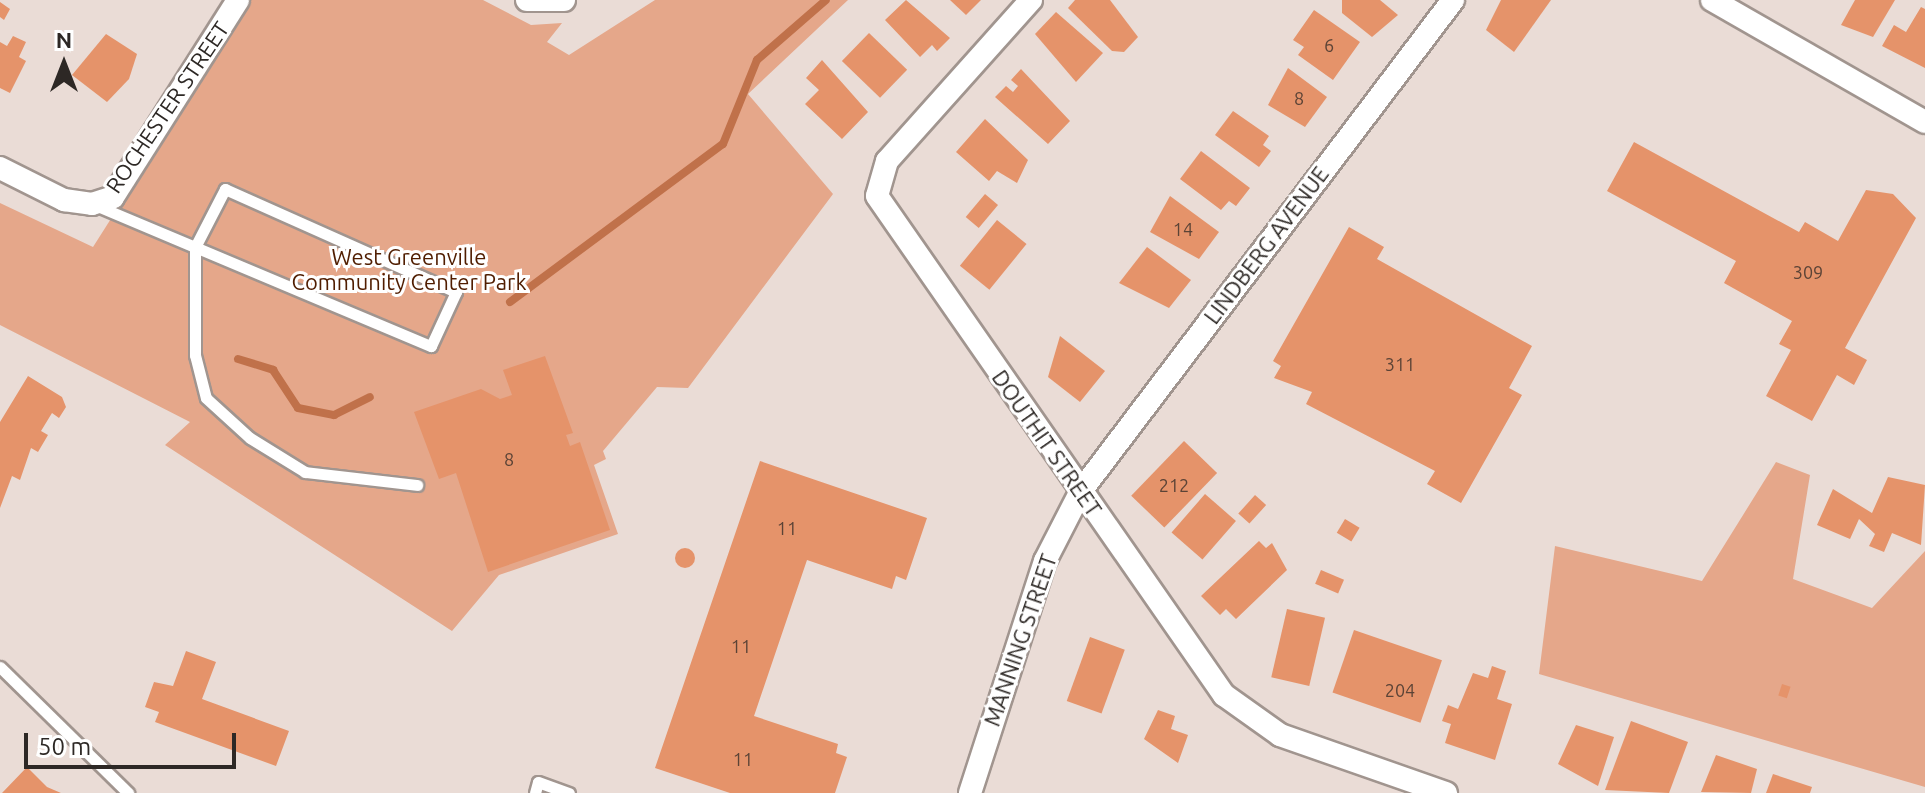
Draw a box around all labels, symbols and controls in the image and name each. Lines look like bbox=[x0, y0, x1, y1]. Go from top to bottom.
street label: ROCHESTER STREET bbox=[100, 16, 234, 198]
north arrow bbox=[24, 24, 104, 104]
text: N bbox=[56, 27, 72, 52]
house number: 6 bbox=[1324, 34, 1334, 56]
house number: 8 bbox=[1294, 87, 1304, 109]
street label: LINDBERG AVENUE bbox=[1198, 161, 1334, 329]
house number: 14 bbox=[1173, 218, 1193, 240]
park label: West Greenville Community Center Park bbox=[291, 243, 527, 294]
house number: 309 bbox=[1793, 261, 1823, 283]
house number: 311 bbox=[1385, 353, 1415, 375]
street label: DOUTHIT STREET bbox=[987, 365, 1107, 521]
house number: 8 bbox=[504, 448, 514, 470]
house number: 212 bbox=[1159, 474, 1189, 496]
house number: 11 bbox=[777, 517, 797, 539]
street label: MANNING STREET bbox=[978, 551, 1062, 729]
house number: 11 bbox=[731, 635, 751, 657]
house number: 204 bbox=[1385, 679, 1415, 701]
scale bar bbox=[28, 717, 240, 767]
text: 50 m bbox=[38, 733, 91, 760]
house number: 11 bbox=[733, 748, 753, 770]

